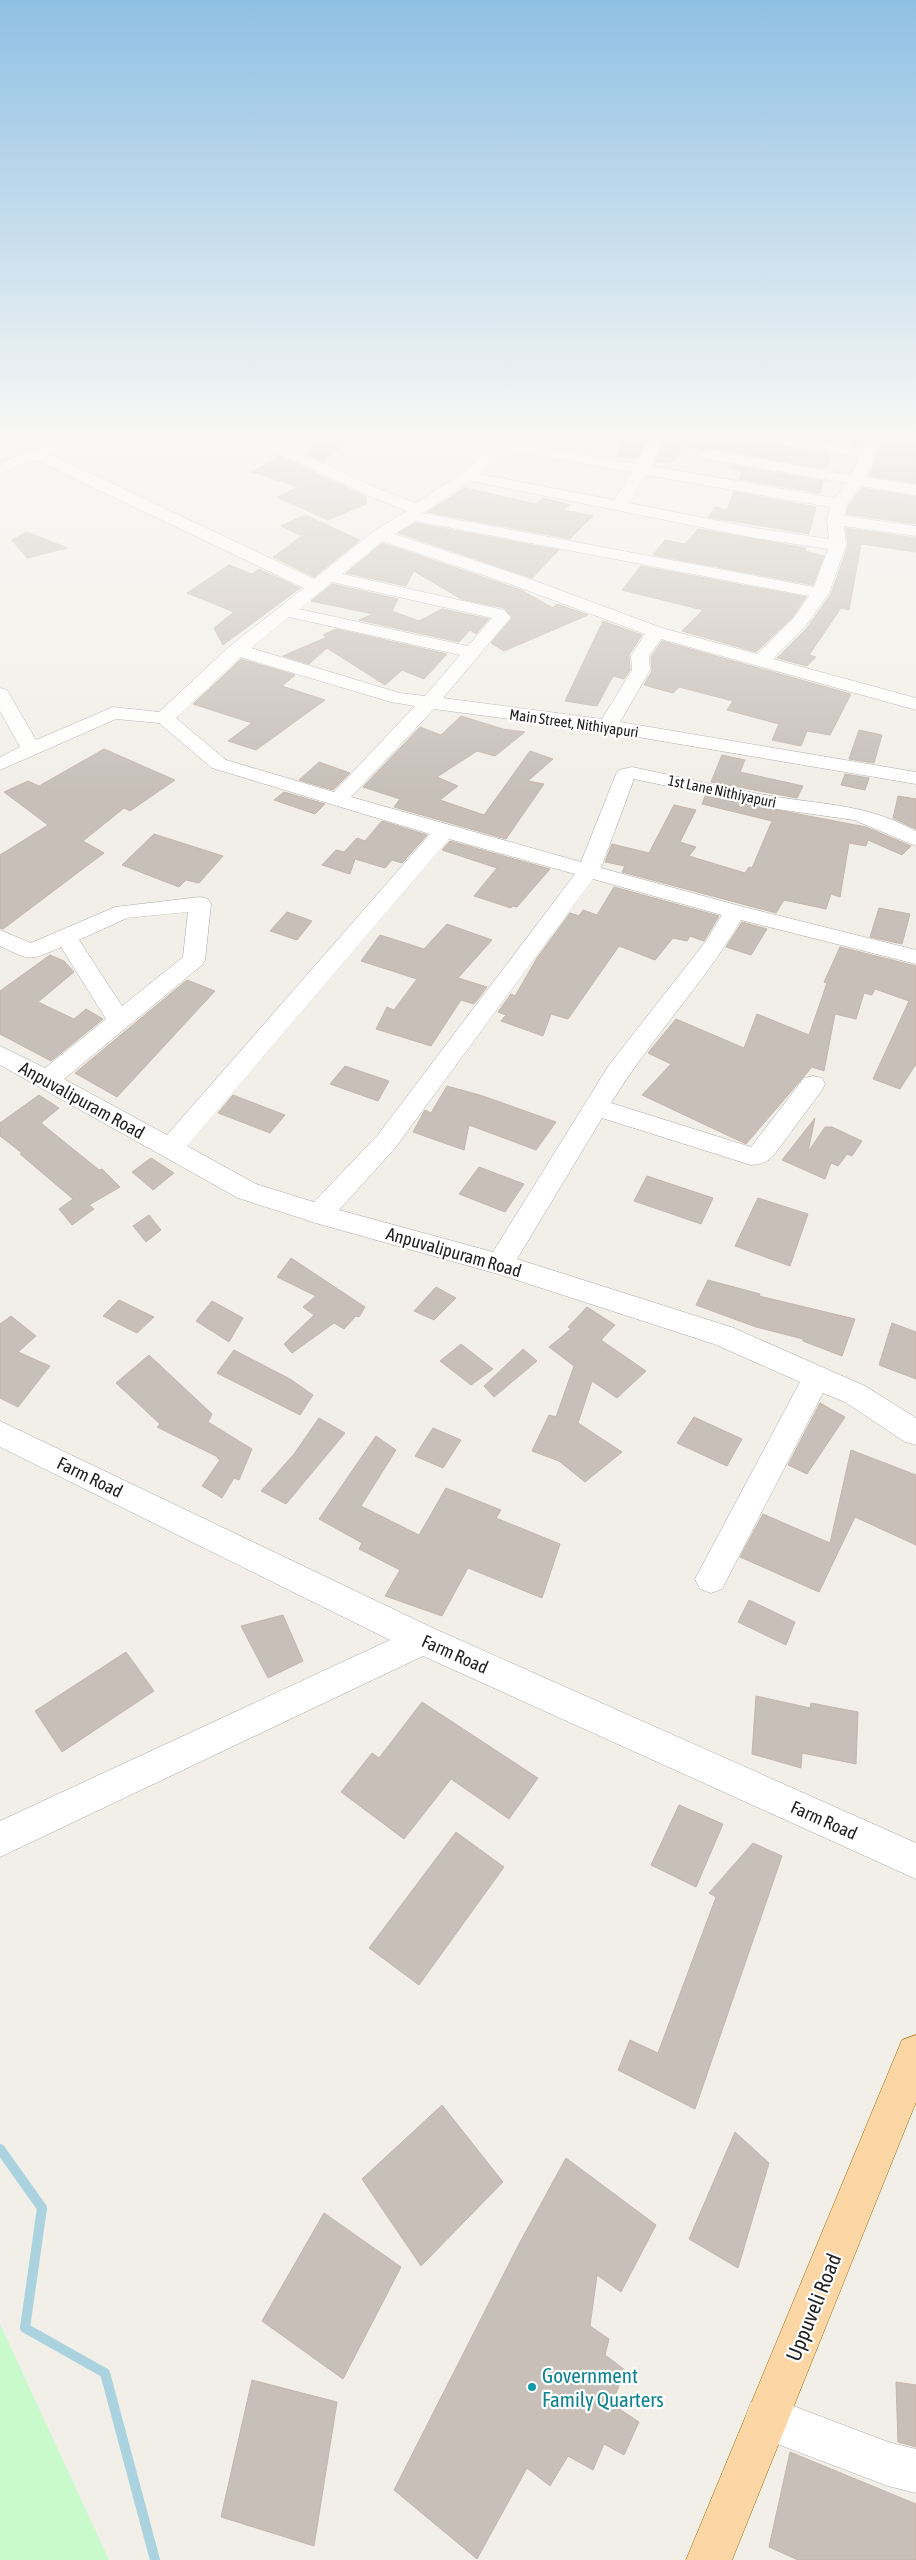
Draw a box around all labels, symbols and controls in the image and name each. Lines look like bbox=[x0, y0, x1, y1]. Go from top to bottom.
street label: Main Street, Nithiyapuri bbox=[508, 706, 640, 740]
street label: 1st Lane Nithiyapuri bbox=[666, 771, 778, 811]
street label: Anpuvalipuram Road bbox=[16, 1057, 148, 1143]
street label: Anpuvalipuram Road bbox=[384, 1223, 524, 1281]
street label: Farm Road bbox=[54, 1452, 126, 1502]
street label: Farm Road bbox=[419, 1630, 491, 1678]
street label: Farm Road bbox=[788, 1796, 860, 1844]
street label: Uppuveli Road bbox=[781, 2250, 845, 2364]
place label: Government Family Quarters bbox=[542, 2363, 664, 2411]
marker: Government Family Quarters bbox=[526, 2381, 538, 2393]

